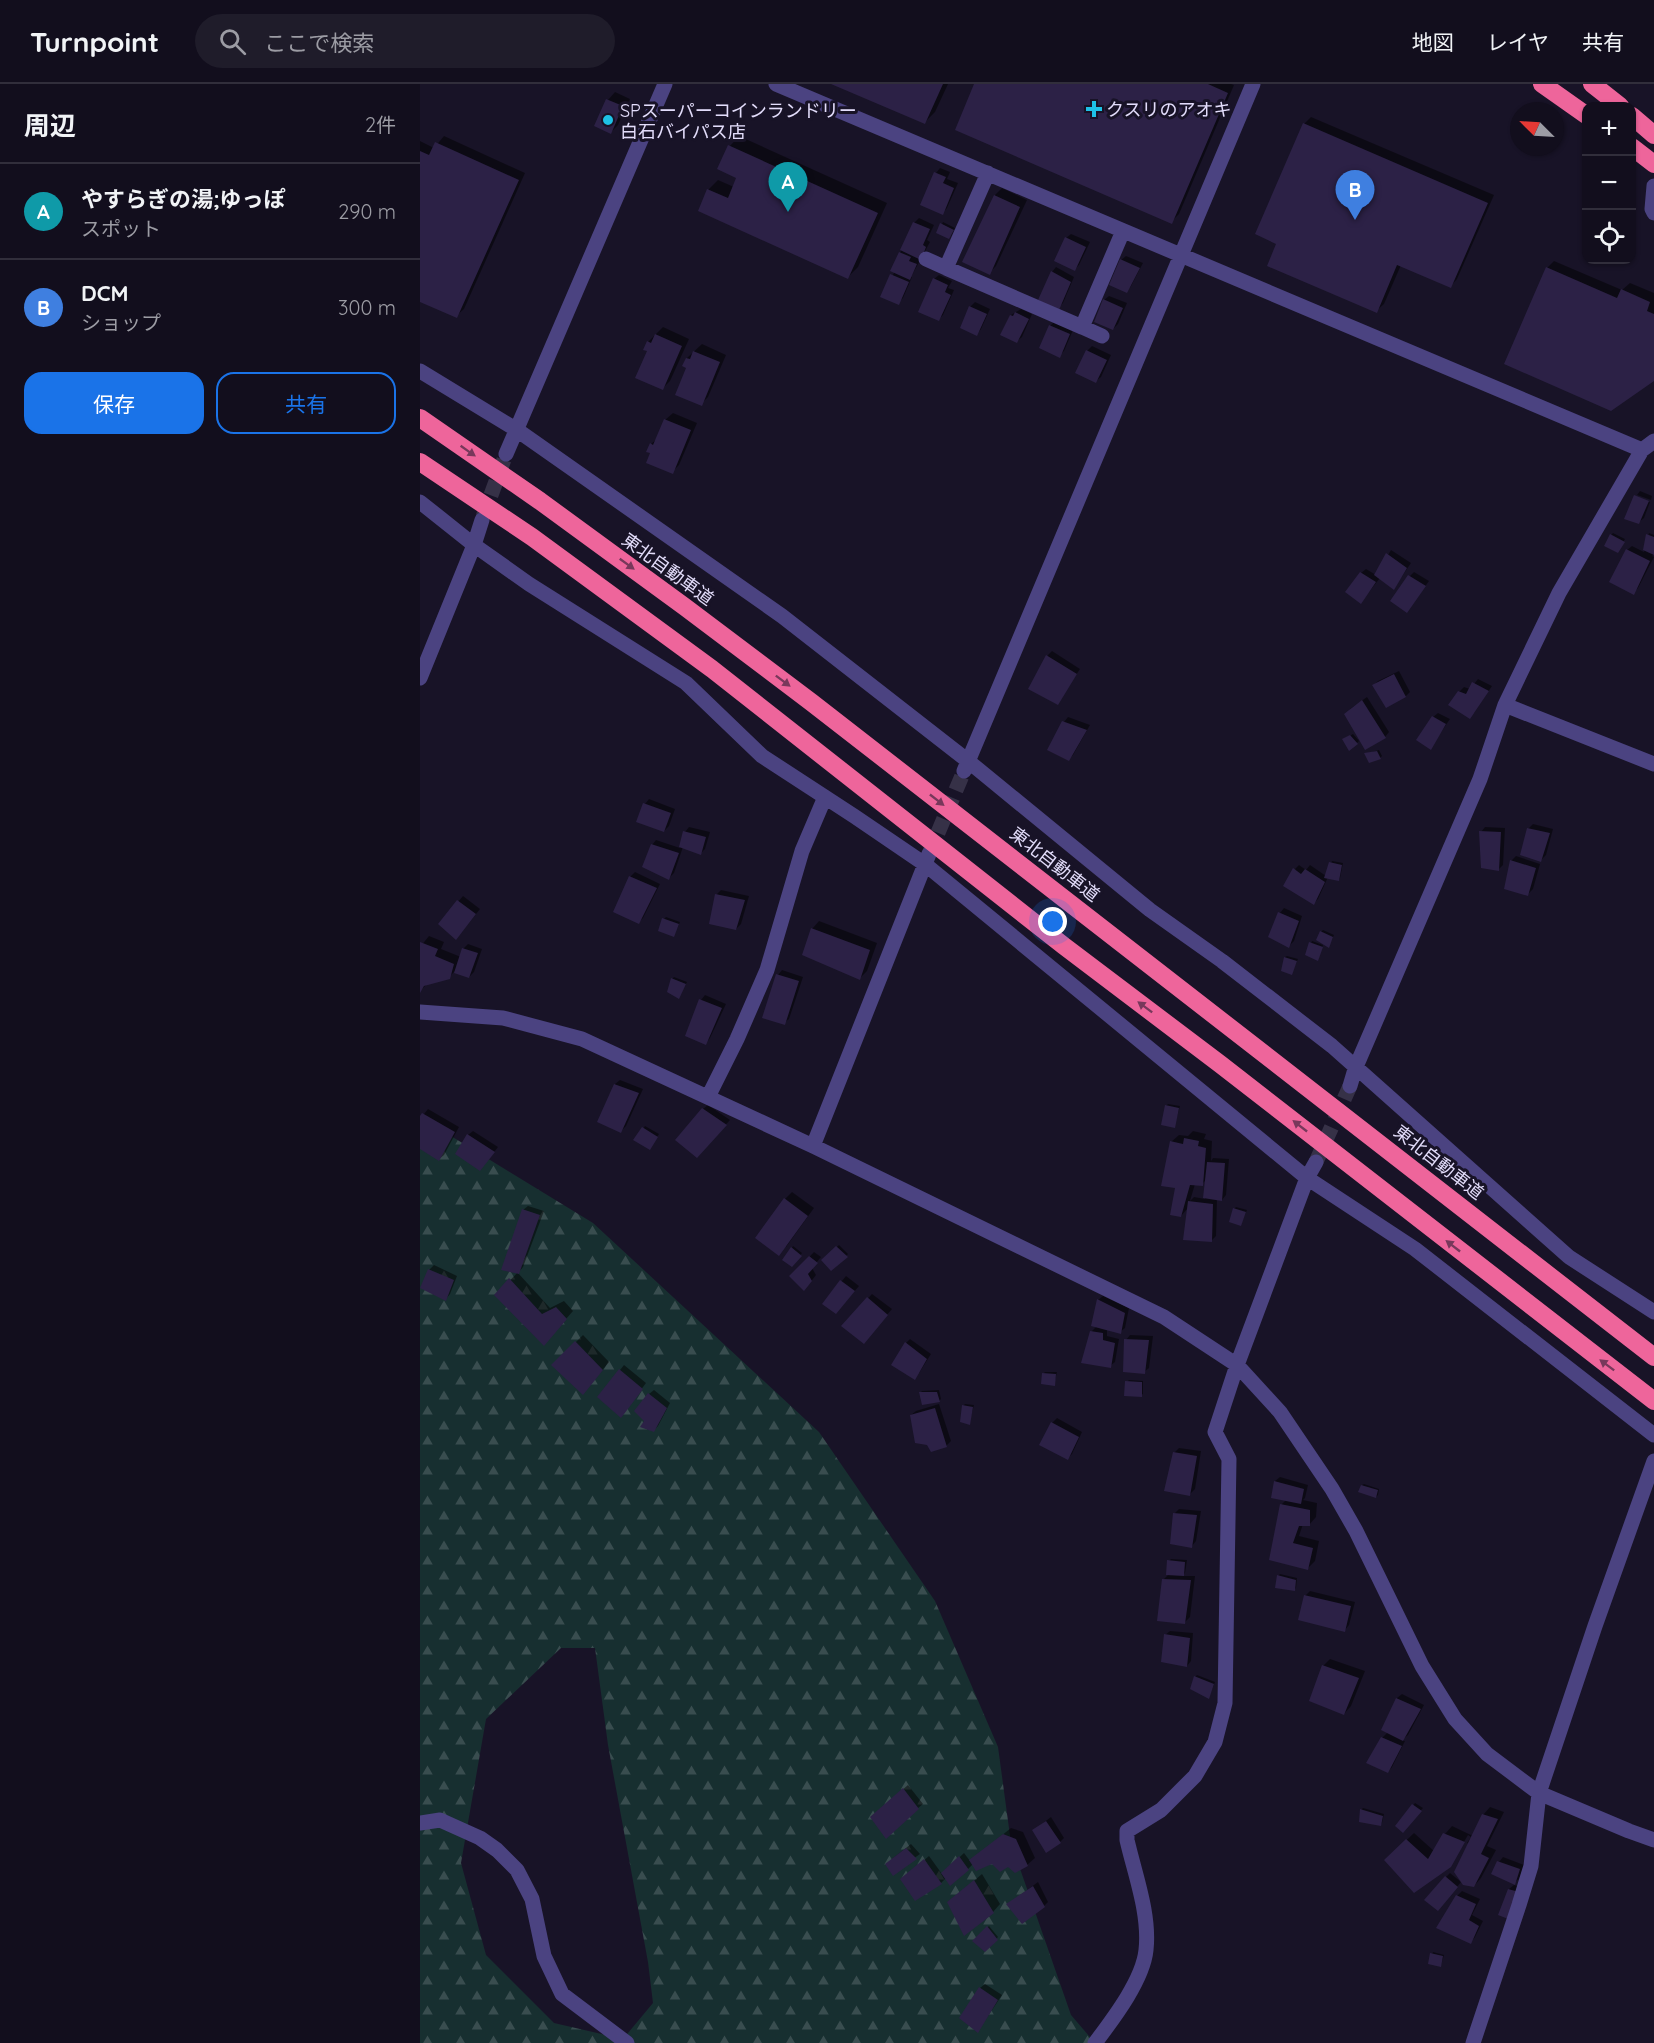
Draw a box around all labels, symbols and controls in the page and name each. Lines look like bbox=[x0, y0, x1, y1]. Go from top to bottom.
search box bbox=[195, 14, 615, 68]
text: Turnpoint bbox=[30, 24, 159, 59]
icon: search bbox=[216, 25, 249, 58]
text: ここで検索 bbox=[264, 29, 374, 57]
text: 地図 bbox=[1412, 29, 1454, 55]
text: レイヤ bbox=[1487, 29, 1549, 55]
text: 共有 bbox=[1582, 29, 1624, 55]
place label: クスリのアオキ bbox=[1106, 98, 1231, 121]
place label: SPスーパーコインランドリー 白石バイパス店 bbox=[620, 99, 857, 143]
marker: クスリのアオキ bbox=[1087, 102, 1101, 116]
north arrow bbox=[1510, 102, 1564, 156]
map controls bbox=[1582, 102, 1636, 264]
button: + bbox=[1582, 102, 1636, 156]
text: 周辺 bbox=[24, 109, 76, 142]
text: 2件 bbox=[365, 112, 396, 137]
marker: SPスーパーコインランドリー 白石バイパス店 bbox=[601, 113, 615, 127]
button: − bbox=[1582, 156, 1636, 210]
pin: A bbox=[768, 162, 808, 212]
pin: B bbox=[1336, 170, 1374, 220]
text: やすらぎの湯;ゆっぽ bbox=[81, 185, 285, 213]
text: A bbox=[37, 199, 50, 224]
text: 290 m bbox=[338, 199, 396, 224]
button: locate bbox=[1582, 210, 1636, 264]
text: スポット bbox=[81, 216, 161, 241]
text: DCM bbox=[81, 279, 129, 307]
text: B bbox=[37, 295, 50, 320]
text: 300 m bbox=[338, 295, 396, 320]
text: ショップ bbox=[81, 310, 161, 335]
button: 保存 bbox=[24, 372, 204, 434]
button: 共有 bbox=[216, 372, 396, 434]
one-way arrow bbox=[460, 445, 476, 457]
street label: 東北自動車道 bbox=[618, 528, 718, 610]
one-way arrow bbox=[618, 558, 634, 570]
one-way arrow bbox=[775, 675, 791, 687]
one-way arrow bbox=[930, 794, 945, 806]
street label: 東北自動車道 bbox=[1005, 822, 1105, 906]
your location bbox=[1038, 907, 1067, 936]
one-way arrow bbox=[1137, 1001, 1153, 1014]
one-way arrow bbox=[1292, 1120, 1307, 1132]
street label: 東北自動車道 bbox=[1389, 1120, 1489, 1204]
one-way arrow bbox=[1446, 1240, 1461, 1252]
one-way arrow bbox=[1600, 1360, 1615, 1372]

